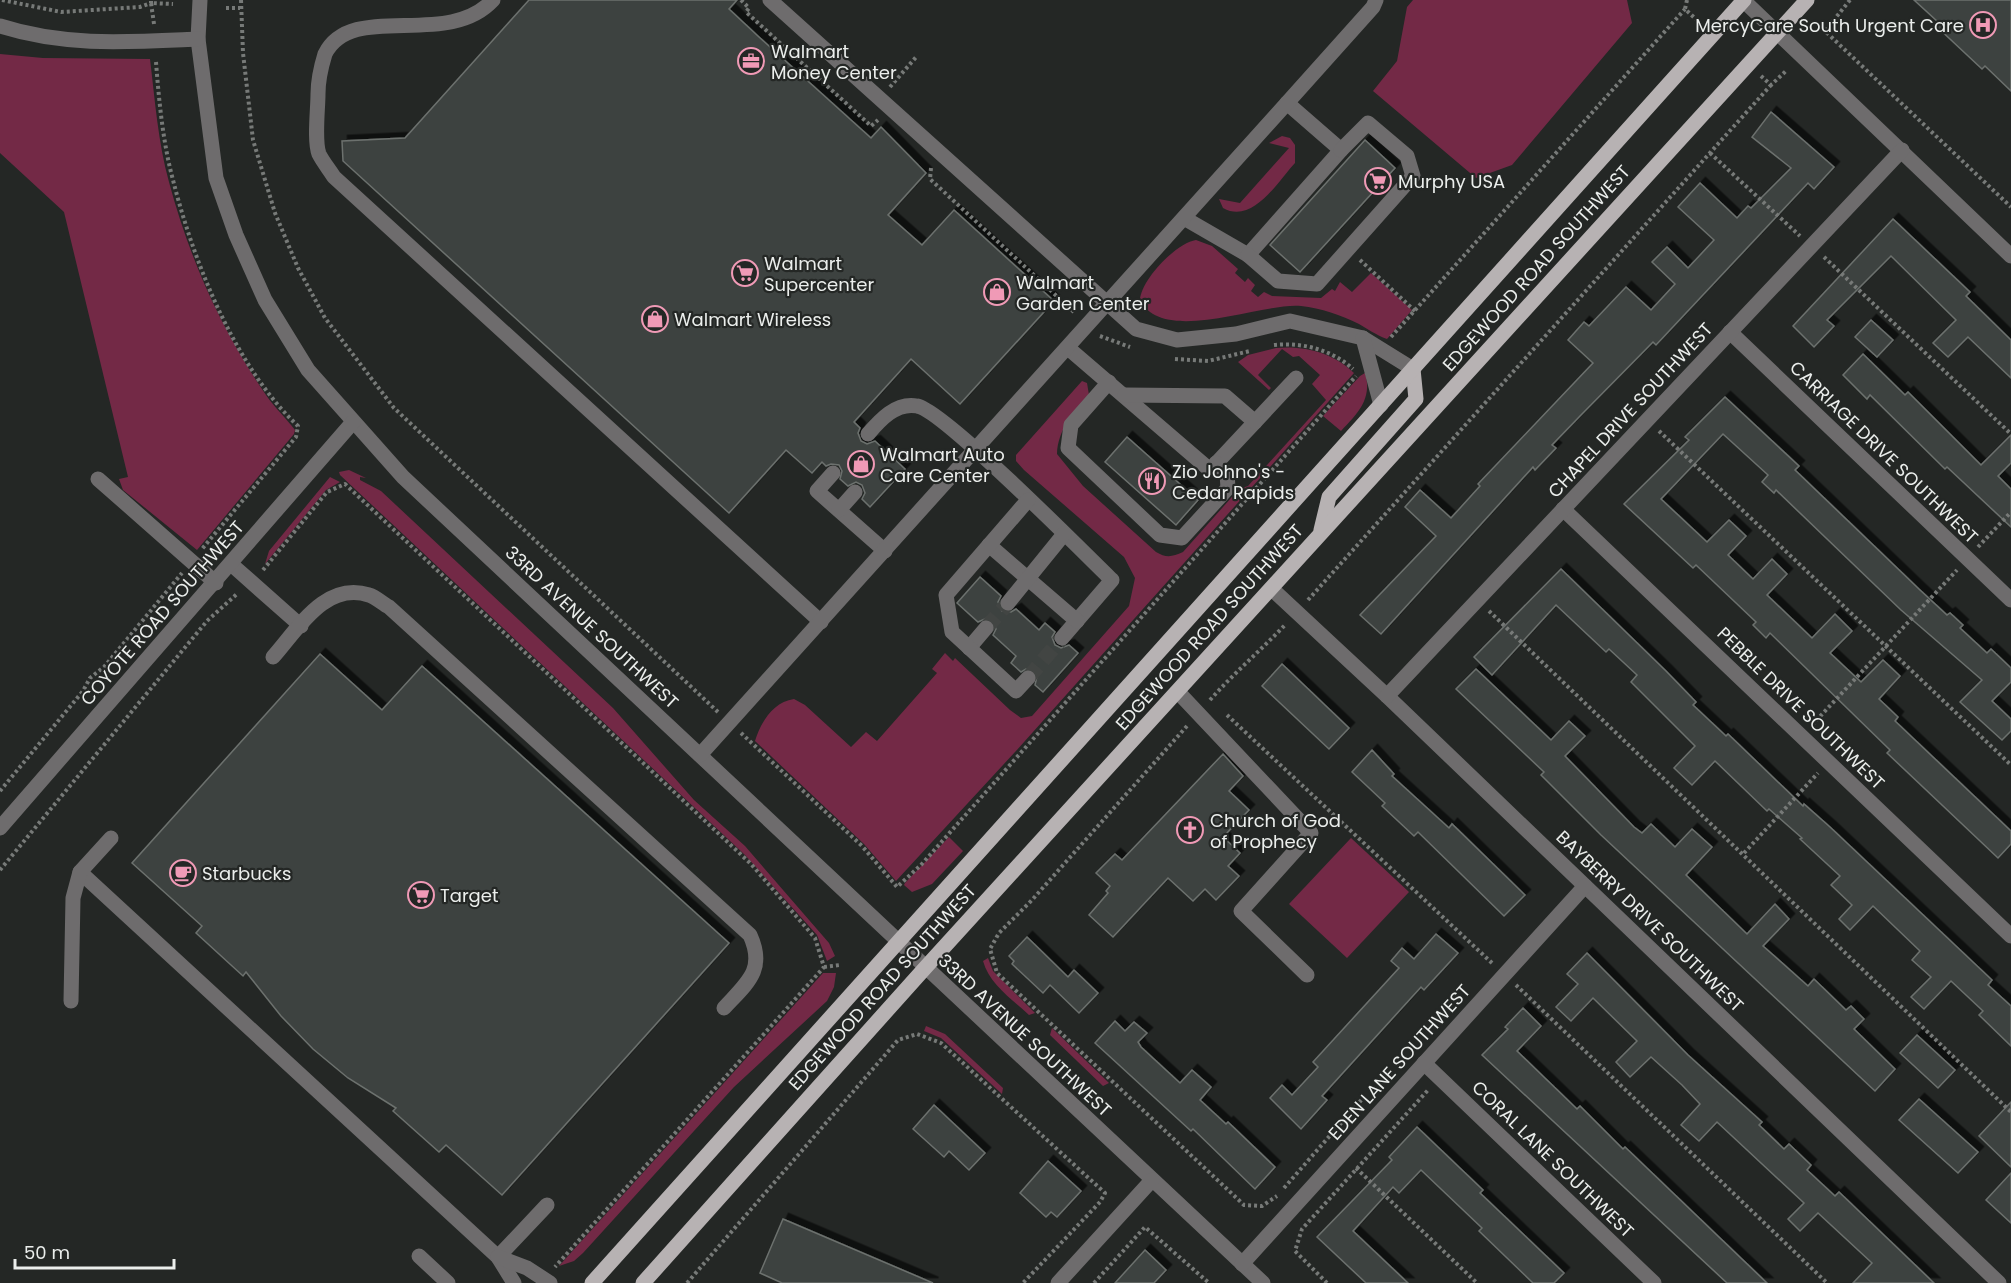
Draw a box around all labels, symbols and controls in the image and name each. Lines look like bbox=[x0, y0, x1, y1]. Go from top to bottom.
hospital icon: MercyCare South Urgent Care bbox=[1968, 10, 1998, 40]
place label: MercyCare South Urgent Care bbox=[1695, 13, 1964, 38]
place label: Walmart Money Center bbox=[771, 39, 897, 85]
office icon: Walmart Money Center bbox=[736, 46, 766, 76]
street label: EDGEWOOD ROAD SOUTHWEST bbox=[1437, 159, 1636, 377]
supermarket icon: Murphy USA bbox=[1363, 166, 1393, 196]
place label: Murphy USA bbox=[1398, 169, 1505, 194]
place label: Walmart Supercenter bbox=[764, 251, 874, 297]
supermarket icon: Walmart Supercenter bbox=[730, 258, 760, 288]
place label: Walmart Garden Center bbox=[1016, 270, 1150, 316]
shop icon: Walmart Garden Center bbox=[982, 277, 1012, 307]
shop icon: Walmart Wireless bbox=[640, 304, 670, 334]
place label: Walmart Wireless bbox=[674, 307, 831, 332]
street label: CHAPEL DRIVE SOUTHWEST bbox=[1542, 317, 1718, 503]
street label: CARRIAGE DRIVE SOUTHWEST bbox=[1784, 355, 1984, 549]
place label: Walmart Auto Care Center bbox=[880, 442, 1005, 488]
shop icon: Walmart Auto Care Center bbox=[846, 449, 876, 479]
place label: Zio Johno's - Cedar Rapids bbox=[1172, 459, 1294, 505]
restaurant icon: Zio Johno's - Cedar Rapids bbox=[1137, 466, 1167, 496]
street label: COYOTE ROAD SOUTHWEST bbox=[75, 515, 249, 711]
street label: EDGEWOOD ROAD SOUTHWEST bbox=[1110, 518, 1309, 736]
street label: 33RD AVENUE SOUTHWEST bbox=[500, 540, 684, 714]
street label: PEBBLE DRIVE SOUTHWEST bbox=[1712, 621, 1890, 795]
place label: Church of God of Prophecy bbox=[1210, 808, 1341, 854]
church icon: Church of God of Prophecy bbox=[1175, 815, 1205, 845]
street label: BAYBERRY DRIVE SOUTHWEST bbox=[1551, 825, 1749, 1018]
cafe icon: Starbucks bbox=[168, 858, 198, 888]
place label: Starbucks bbox=[202, 861, 291, 886]
street label: EDGEWOOD ROAD SOUTHWEST bbox=[783, 878, 982, 1096]
supermarket icon: Target bbox=[406, 880, 436, 910]
place label: Target bbox=[440, 883, 499, 908]
street label: 33RD AVENUE SOUTHWEST bbox=[933, 948, 1117, 1122]
street label: EDEN LANE SOUTHWEST bbox=[1322, 979, 1476, 1145]
street label: CORAL LANE SOUTHWEST bbox=[1466, 1075, 1640, 1243]
scale bar bbox=[15, 1232, 174, 1270]
text: 50 m bbox=[24, 1240, 70, 1265]

